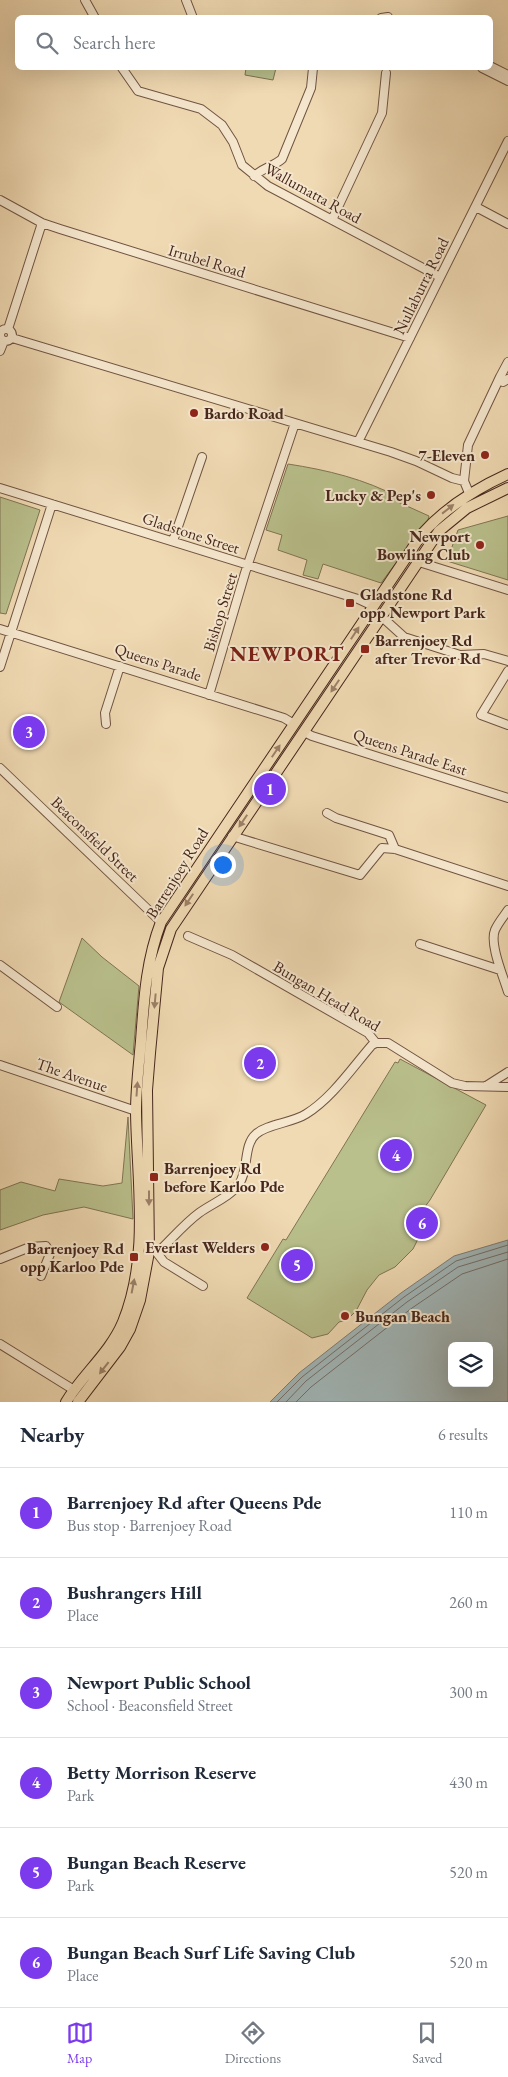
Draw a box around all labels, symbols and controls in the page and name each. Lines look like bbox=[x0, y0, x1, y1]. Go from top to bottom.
search box bbox=[15, 15, 493, 70]
icon: search bbox=[33, 29, 61, 57]
text: Search here bbox=[73, 30, 155, 55]
street label: Wallumatta Road bbox=[261, 158, 366, 229]
street label: Nullaburra Road bbox=[388, 233, 454, 338]
street label: Irrubel Road bbox=[166, 239, 249, 283]
place label: Bardo Road bbox=[204, 403, 284, 424]
marker: Bardo Road bbox=[188, 407, 200, 419]
place label: 7-Eleven bbox=[418, 445, 475, 466]
marker: 7-Eleven bbox=[479, 449, 491, 461]
place label: Lucky & Pep's bbox=[325, 485, 421, 506]
marker: Lucky & Pep's bbox=[425, 489, 437, 501]
one-way arrow bbox=[441, 504, 454, 515]
street label: Gladstone Street bbox=[140, 507, 242, 559]
place label: Newport Bowling Club bbox=[377, 526, 470, 565]
marker: Newport Bowling Club bbox=[474, 539, 486, 551]
street label: Bishop Street bbox=[198, 570, 242, 654]
place label: Gladstone Rd opp Newport Park bbox=[360, 584, 486, 623]
marker: Gladstone Rd opp Newport Park bbox=[344, 597, 356, 609]
one-way arrow bbox=[351, 626, 360, 640]
place label: Barrenjoey Rd after Trevor Rd bbox=[375, 630, 481, 669]
street label: Queens Parade bbox=[112, 638, 204, 686]
district label: NEWPORT bbox=[230, 640, 344, 667]
marker: Barrenjoey Rd after Trevor Rd bbox=[359, 643, 371, 655]
one-way arrow bbox=[330, 680, 339, 693]
pin: 3 bbox=[13, 713, 45, 751]
street label: Queens Parade East bbox=[350, 724, 470, 780]
one-way arrow bbox=[271, 744, 281, 757]
pin: 1 bbox=[254, 770, 286, 808]
street label: Beaconsfield Street bbox=[47, 792, 143, 886]
one-way arrow bbox=[238, 814, 248, 828]
street label: Barrenjoey Road bbox=[141, 823, 214, 922]
your location bbox=[210, 852, 236, 878]
one-way arrow bbox=[184, 894, 194, 907]
street label: Bungan Head Road bbox=[269, 956, 385, 1037]
one-way arrow bbox=[151, 993, 159, 1009]
pin: 2 bbox=[244, 1044, 276, 1082]
street label: The Avenue bbox=[33, 1053, 111, 1097]
one-way arrow bbox=[133, 1081, 141, 1097]
pin: 4 bbox=[380, 1136, 412, 1174]
place label: Barrenjoey Rd before Karloo Pde bbox=[164, 1158, 284, 1197]
marker: Barrenjoey Rd before Karloo Pde bbox=[148, 1171, 160, 1183]
one-way arrow bbox=[145, 1190, 153, 1206]
pin: 6 bbox=[406, 1204, 438, 1242]
place label: Everlast Welders bbox=[145, 1237, 255, 1258]
place label: Barrenjoey Rd opp Karloo Pde bbox=[20, 1238, 124, 1277]
marker: Everlast Welders bbox=[259, 1241, 271, 1253]
pin: 5 bbox=[281, 1246, 313, 1284]
marker: Barrenjoey Rd opp Karloo Pde bbox=[128, 1251, 140, 1263]
one-way arrow bbox=[129, 1277, 137, 1293]
place label: Bungan Beach bbox=[355, 1306, 450, 1327]
marker: Bungan Beach bbox=[339, 1310, 351, 1322]
map controls bbox=[448, 1342, 493, 1387]
button: layers bbox=[448, 1342, 493, 1387]
one-way arrow bbox=[98, 1361, 109, 1374]
text: Nearby bbox=[20, 1421, 84, 1448]
text: 6 results bbox=[438, 1424, 488, 1445]
text: Barrenjoey Rd after Queens Pde bbox=[67, 1490, 322, 1515]
text: 1 bbox=[32, 1502, 40, 1523]
text: 110 m bbox=[449, 1502, 488, 1523]
text: Bus stop · Barrenjoey Road bbox=[67, 1515, 232, 1536]
text: Bushrangers Hill bbox=[67, 1580, 202, 1605]
text: 2 bbox=[32, 1592, 40, 1613]
text: 260 m bbox=[449, 1592, 488, 1613]
text: Place bbox=[67, 1605, 99, 1626]
text: Newport Public School bbox=[67, 1670, 251, 1695]
text: 3 bbox=[32, 1682, 40, 1703]
text: 300 m bbox=[449, 1682, 488, 1703]
text: School · Beaconsfield Street bbox=[67, 1695, 233, 1716]
text: Betty Morrison Reserve bbox=[67, 1760, 256, 1785]
text: 4 bbox=[32, 1772, 40, 1793]
text: 430 m bbox=[449, 1772, 488, 1793]
text: Park bbox=[67, 1785, 94, 1806]
text: Bungan Beach Reserve bbox=[67, 1850, 246, 1875]
text: 5 bbox=[32, 1862, 40, 1883]
text: 520 m bbox=[449, 1862, 488, 1883]
text: Park bbox=[67, 1875, 94, 1896]
text: Bungan Beach Surf Life Saving Club bbox=[67, 1940, 355, 1965]
text: 6 bbox=[32, 1952, 40, 1973]
text: 520 m bbox=[449, 1952, 488, 1973]
text: Place bbox=[67, 1965, 99, 1986]
tab: Map bbox=[66, 2019, 94, 2067]
tab: Directions bbox=[225, 2019, 281, 2067]
tab: Saved bbox=[412, 2019, 442, 2067]

